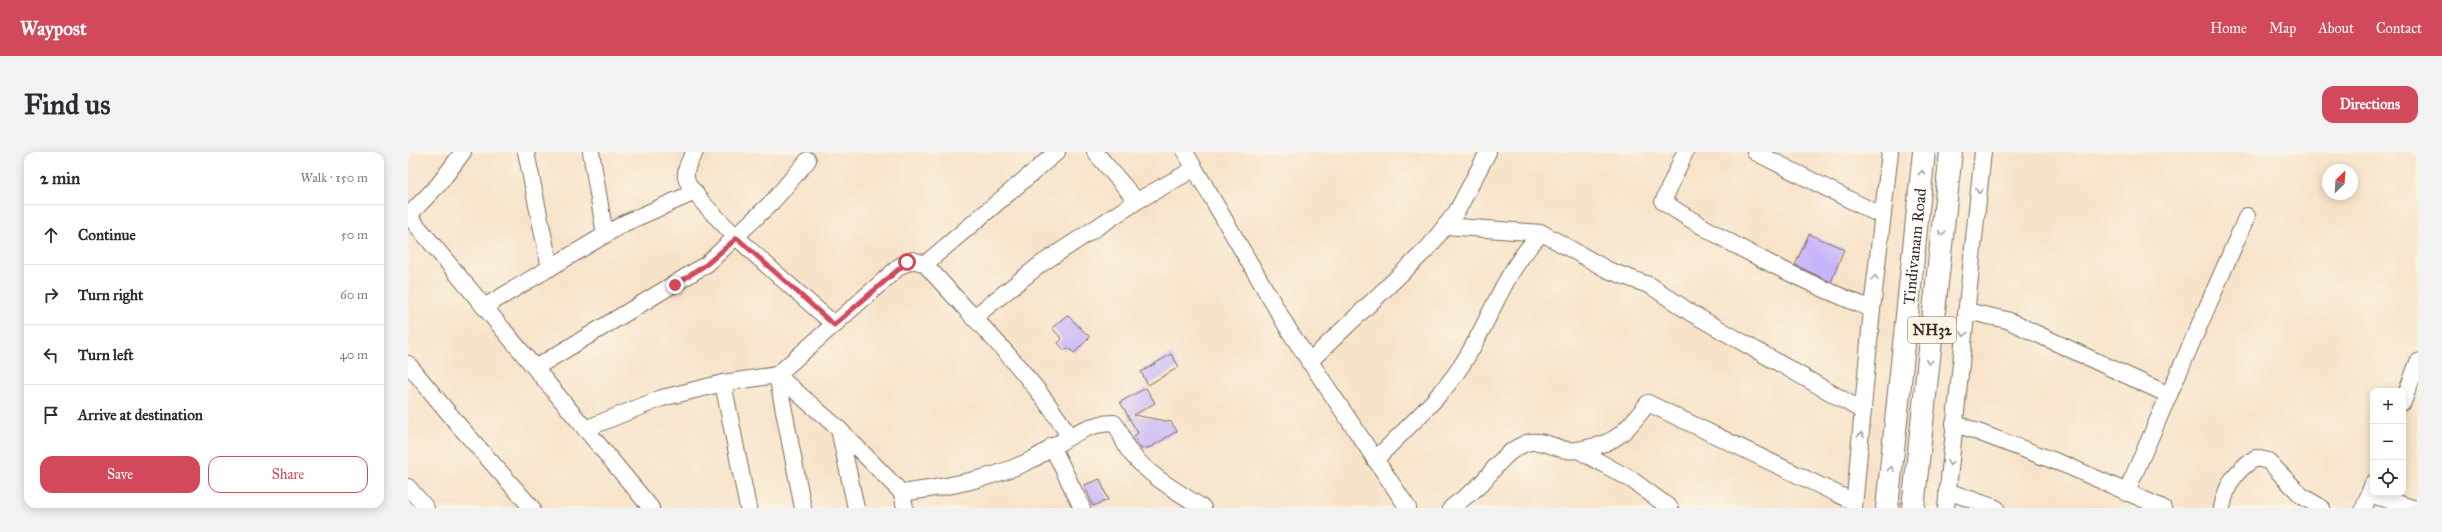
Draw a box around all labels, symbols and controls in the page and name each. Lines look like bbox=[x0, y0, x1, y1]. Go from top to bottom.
text: Waypost bbox=[20, 17, 87, 40]
text: Home bbox=[2210, 20, 2247, 37]
text: Map bbox=[2269, 20, 2296, 37]
text: About bbox=[2318, 20, 2354, 37]
text: Contact bbox=[2376, 20, 2422, 37]
button: Directions bbox=[2322, 86, 2418, 123]
text: Find us bbox=[24, 87, 110, 122]
north arrow bbox=[2322, 164, 2358, 200]
text: 2 min bbox=[40, 168, 80, 189]
text: Walk · 150 m bbox=[300, 170, 368, 186]
one-way arrow bbox=[1917, 170, 1926, 176]
street label: Tindivanam Road bbox=[1899, 187, 1930, 306]
one-way arrow bbox=[1975, 188, 1984, 194]
icon: ahead bbox=[40, 224, 62, 246]
text: Continue bbox=[78, 226, 136, 244]
text: 50 m bbox=[341, 227, 368, 243]
one-way arrow bbox=[1938, 230, 1947, 236]
route start bbox=[898, 253, 916, 271]
one-way arrow bbox=[1870, 275, 1879, 281]
route end bbox=[666, 276, 684, 294]
icon: right bbox=[40, 284, 62, 306]
text: Turn right bbox=[78, 286, 143, 304]
text: 60 m bbox=[340, 287, 368, 303]
road number: NH32 bbox=[1908, 317, 1956, 343]
one-way arrow bbox=[1960, 331, 1969, 337]
icon: left bbox=[40, 344, 62, 366]
text: Turn left bbox=[78, 346, 134, 364]
text: 40 m bbox=[339, 347, 368, 363]
one-way arrow bbox=[1924, 359, 1933, 365]
map controls bbox=[2370, 388, 2406, 496]
button: + bbox=[2370, 388, 2406, 424]
icon: arrive bbox=[40, 404, 62, 426]
text: Arrive at destination bbox=[78, 406, 203, 424]
button: − bbox=[2370, 424, 2406, 460]
one-way arrow bbox=[1856, 432, 1865, 438]
button: Save bbox=[40, 456, 200, 493]
button: Share bbox=[208, 456, 368, 493]
one-way arrow bbox=[1946, 460, 1955, 466]
button: locate bbox=[2370, 460, 2406, 496]
one-way arrow bbox=[1886, 466, 1895, 472]

